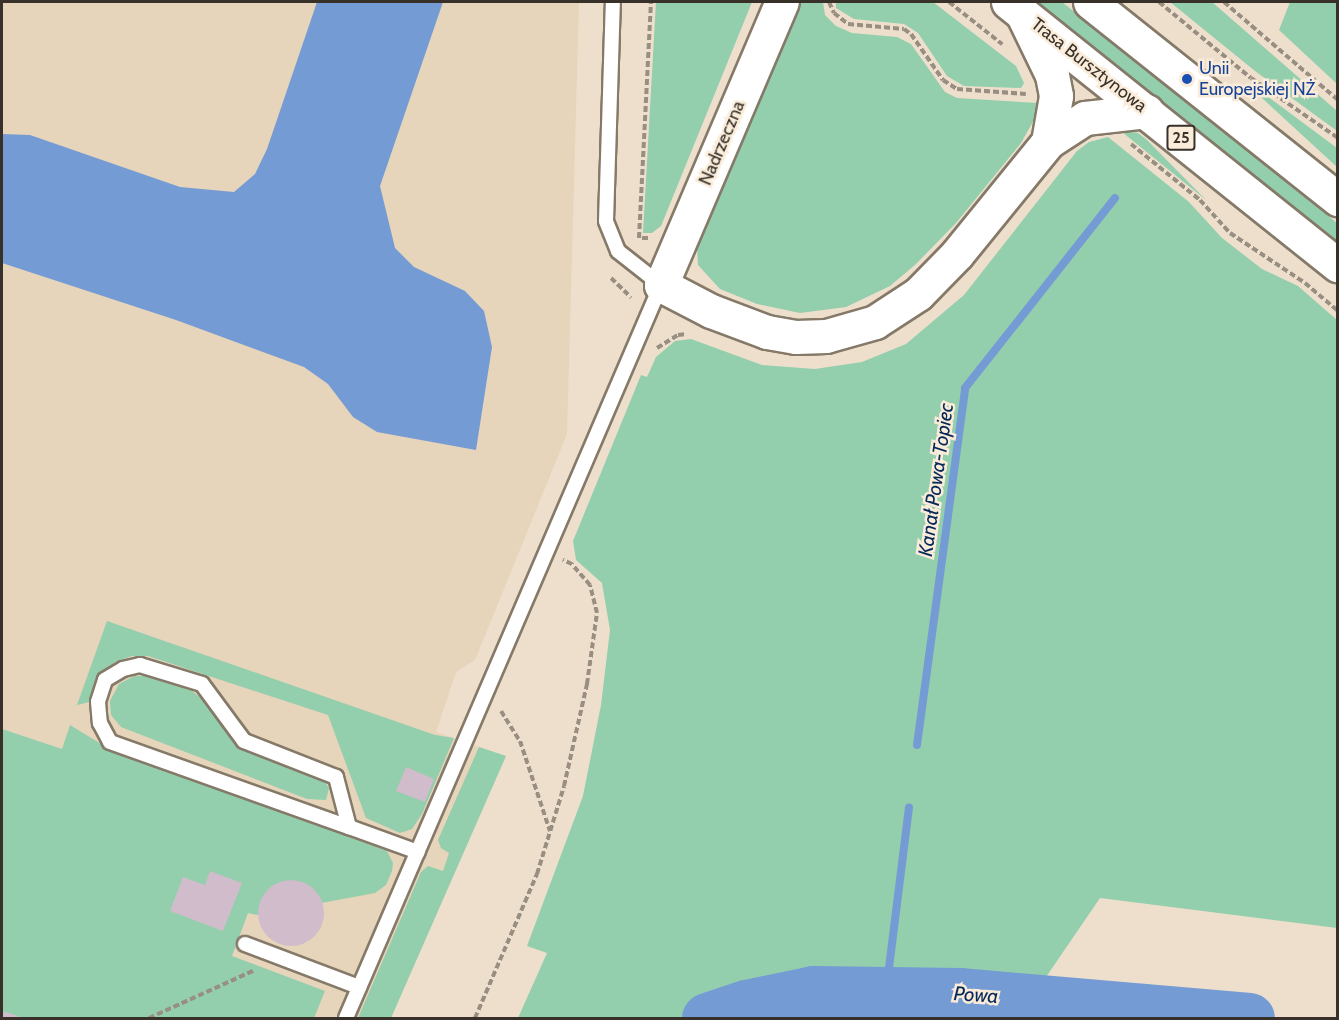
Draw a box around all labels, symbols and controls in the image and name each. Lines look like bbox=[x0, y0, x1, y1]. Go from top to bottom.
street label: Trasa Bursztynowa bbox=[1027, 13, 1151, 117]
place label: Unii Europejskiej NŻ bbox=[1199, 58, 1315, 100]
marker: Unii Europejskiej NŻ bbox=[1180, 72, 1194, 86]
street label: Nadrzeczna bbox=[695, 98, 749, 188]
road number: 25 bbox=[1166, 125, 1196, 151]
water label: Kanał Powa-Topiec bbox=[913, 402, 959, 558]
water label: Powa bbox=[953, 981, 999, 1009]

